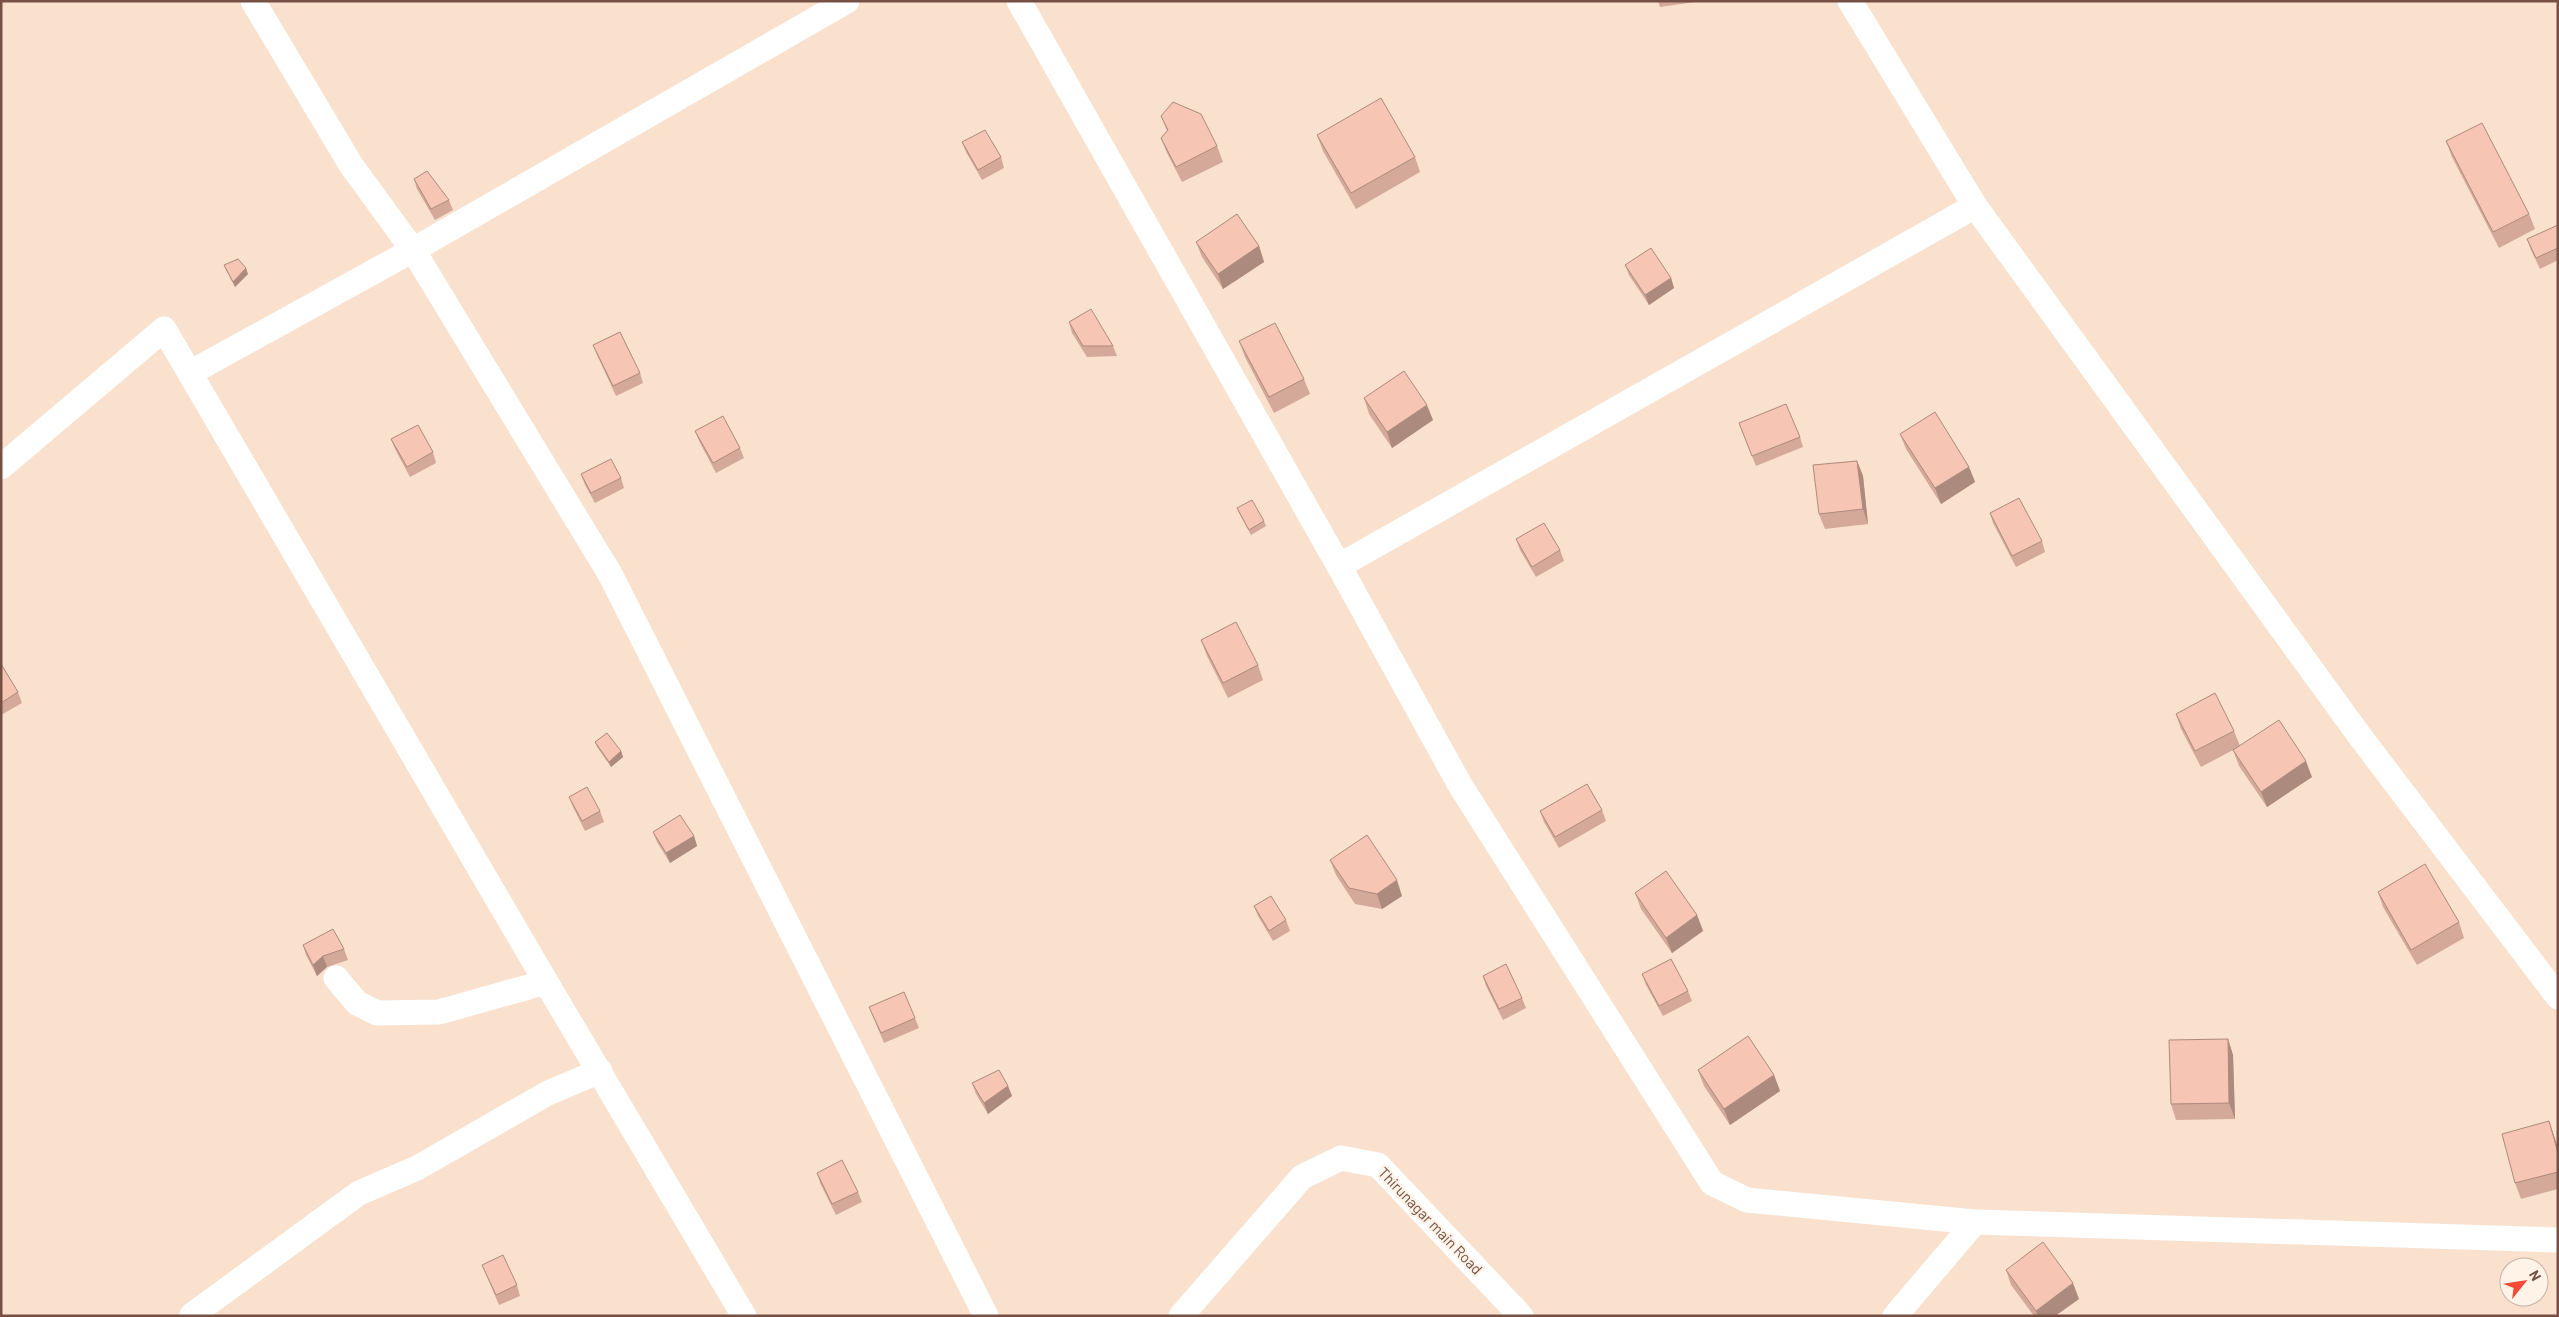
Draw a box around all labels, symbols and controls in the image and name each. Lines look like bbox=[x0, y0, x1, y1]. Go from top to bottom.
street label: Thirunagar main Road bbox=[1375, 1163, 1487, 1278]
north arrow bbox=[2499, 1257, 2549, 1307]
text: N bbox=[2526, 1267, 2545, 1284]

